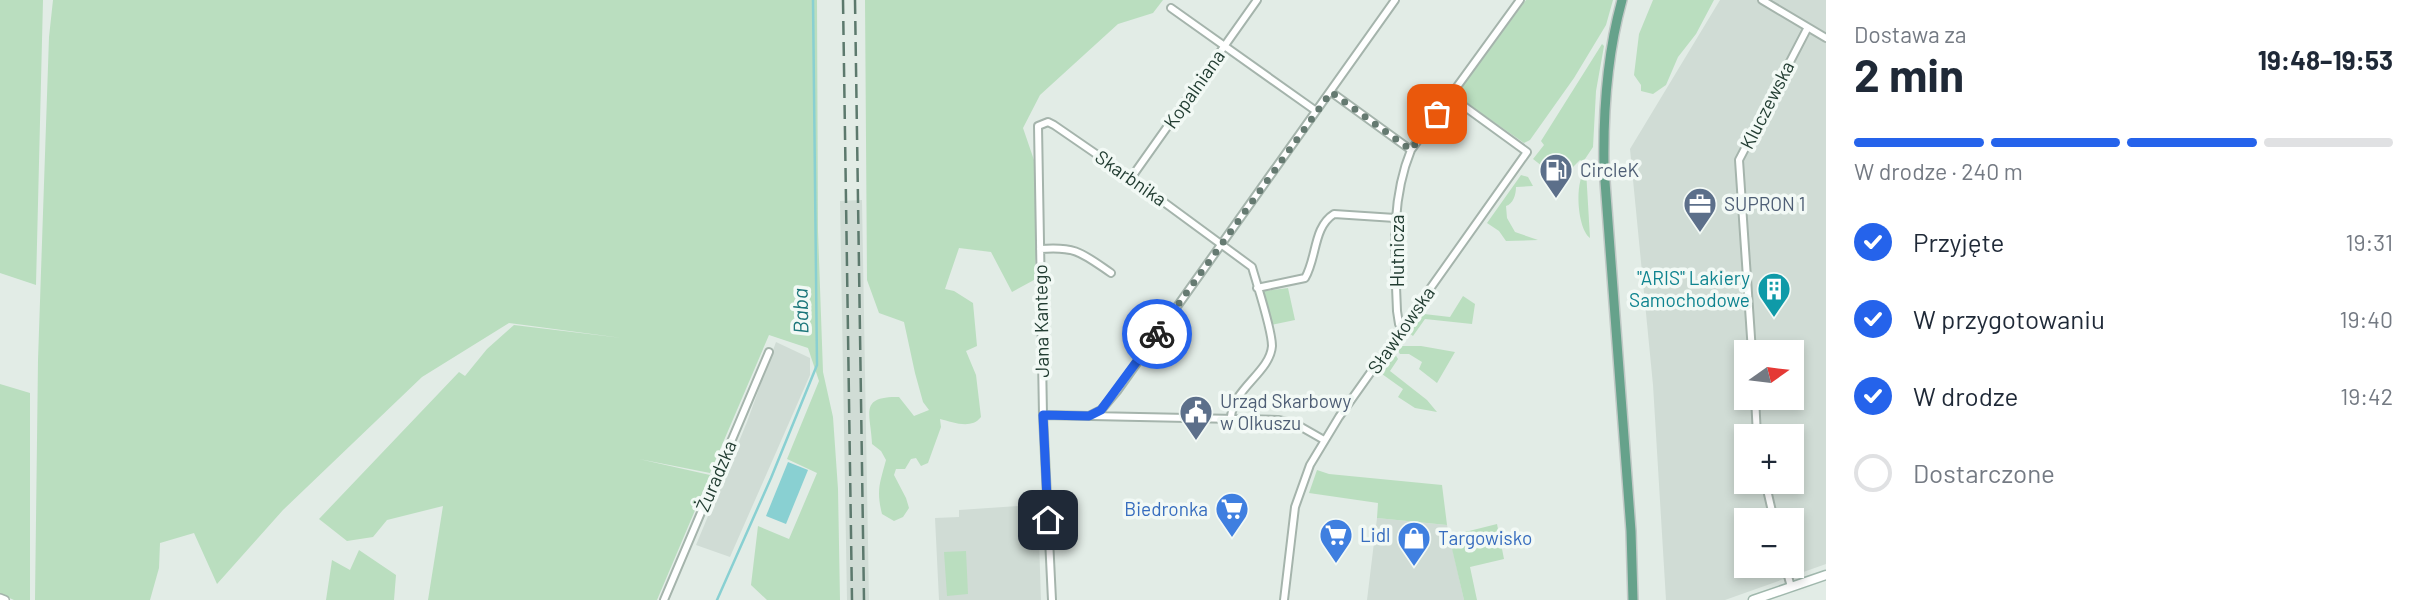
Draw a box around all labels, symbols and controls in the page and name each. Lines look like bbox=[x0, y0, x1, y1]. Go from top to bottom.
text: Dostawa za bbox=[1854, 20, 1966, 48]
text: 19:48–19:53 bbox=[2258, 44, 2393, 75]
street label: Kopalniana bbox=[1158, 45, 1229, 133]
text: 2 min bbox=[1854, 46, 1964, 101]
street label: Kluczewska bbox=[1735, 57, 1799, 153]
pin bbox=[1407, 84, 1467, 144]
icon: bag bbox=[1418, 95, 1456, 133]
street label: Skarbnika bbox=[1091, 145, 1171, 210]
fuel station icon: CircleK bbox=[1537, 151, 1575, 200]
text: W drodze · 240 m bbox=[1854, 157, 2023, 185]
place label: CircleK bbox=[1580, 158, 1640, 181]
office icon: SUPRON 1 bbox=[1681, 185, 1719, 234]
place label: SUPRON 1 bbox=[1724, 192, 1805, 215]
street label: Hutnicza bbox=[1385, 215, 1408, 287]
icon: check bbox=[1854, 223, 1892, 261]
text: Przyjęte bbox=[1913, 226, 2004, 257]
text: 19:31 bbox=[2345, 228, 2393, 256]
street label: Jana Kantego bbox=[1028, 264, 1053, 378]
place label: "ARIS" Lakiery Samochodowe bbox=[1629, 266, 1750, 311]
building icon: "ARIS" Lakiery Samochodowe bbox=[1755, 270, 1793, 319]
street label: Sławkowska bbox=[1362, 282, 1439, 378]
water label: Baba bbox=[787, 288, 812, 334]
courier bbox=[1122, 299, 1192, 369]
icon: check bbox=[1854, 300, 1892, 338]
text: W przygotowaniu bbox=[1913, 303, 2105, 334]
text: 19:40 bbox=[2340, 305, 2393, 333]
icon: bike bbox=[1138, 315, 1176, 353]
north arrow bbox=[1734, 340, 1804, 410]
map controls bbox=[1734, 340, 1804, 578]
icon: check bbox=[1854, 377, 1892, 415]
text: W drodze bbox=[1913, 380, 2018, 411]
text: 19:42 bbox=[2340, 382, 2393, 410]
place label: Urząd Skarbowy w Olkuszu bbox=[1220, 389, 1351, 434]
public building icon: Urząd Skarbowy w Olkuszu bbox=[1177, 393, 1215, 442]
button: + bbox=[1734, 424, 1804, 494]
street label: Żuradzka bbox=[690, 437, 741, 515]
text: Dostarczone bbox=[1913, 457, 2055, 488]
pin bbox=[1018, 490, 1078, 550]
supermarket icon: Biedronka bbox=[1213, 490, 1251, 539]
place label: Biedronka bbox=[1124, 497, 1208, 520]
icon: home bbox=[1029, 501, 1067, 539]
button: − bbox=[1734, 508, 1804, 578]
supermarket icon: Lidl bbox=[1317, 516, 1355, 565]
shop icon: Targowisko bbox=[1395, 519, 1433, 568]
place label: Lidl bbox=[1360, 523, 1390, 546]
place label: Targowisko bbox=[1438, 526, 1532, 549]

